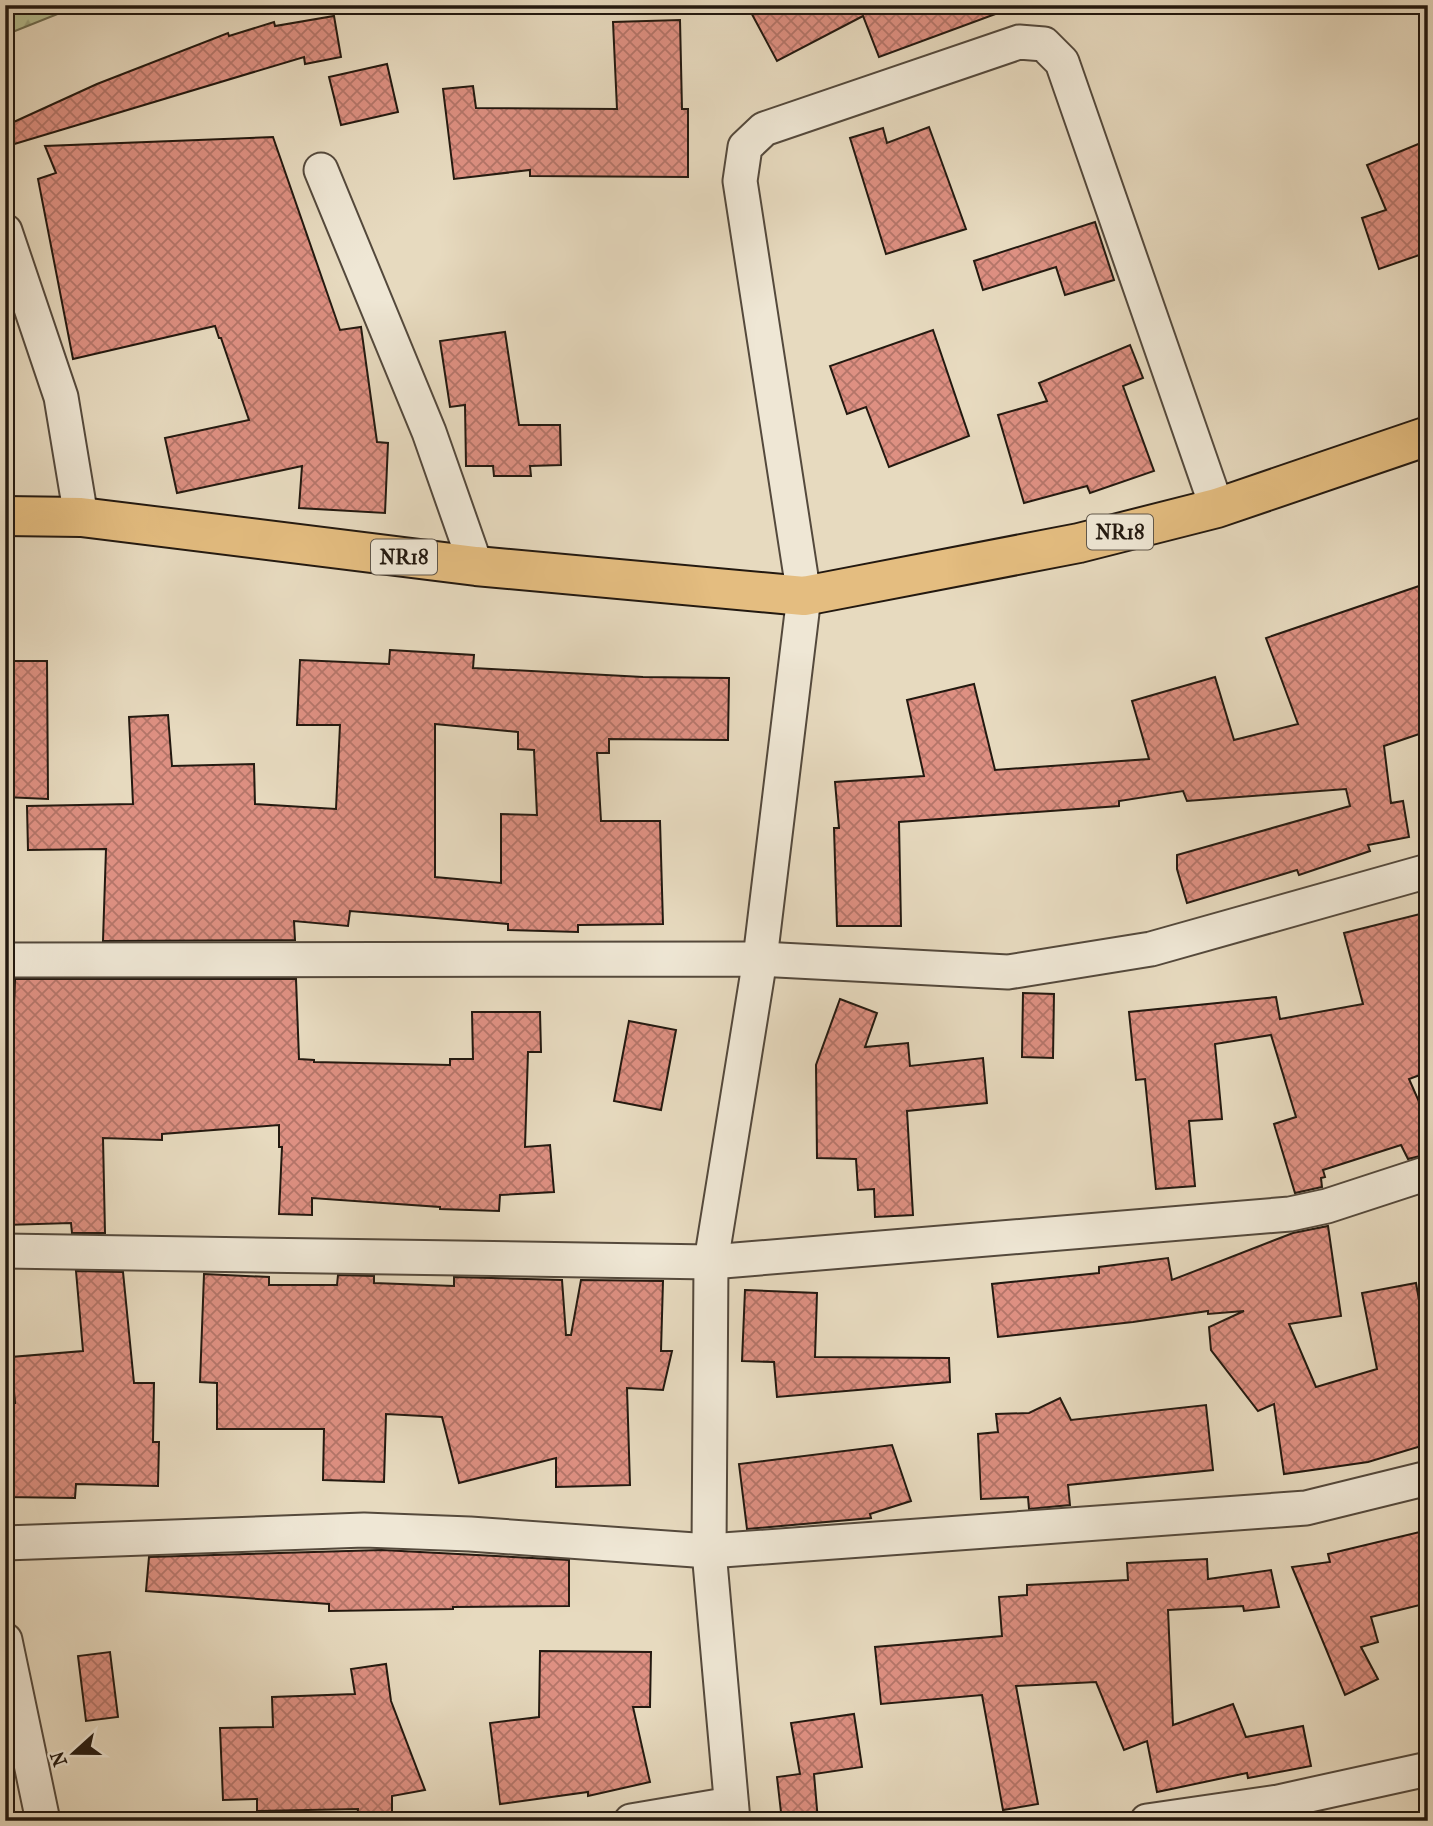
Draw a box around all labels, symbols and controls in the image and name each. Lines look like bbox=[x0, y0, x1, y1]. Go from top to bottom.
road number: NR18 bbox=[1087, 514, 1153, 550]
road number: NR18 bbox=[371, 540, 437, 574]
north arrow bbox=[38, 1717, 108, 1787]
text: N bbox=[46, 1748, 72, 1769]

